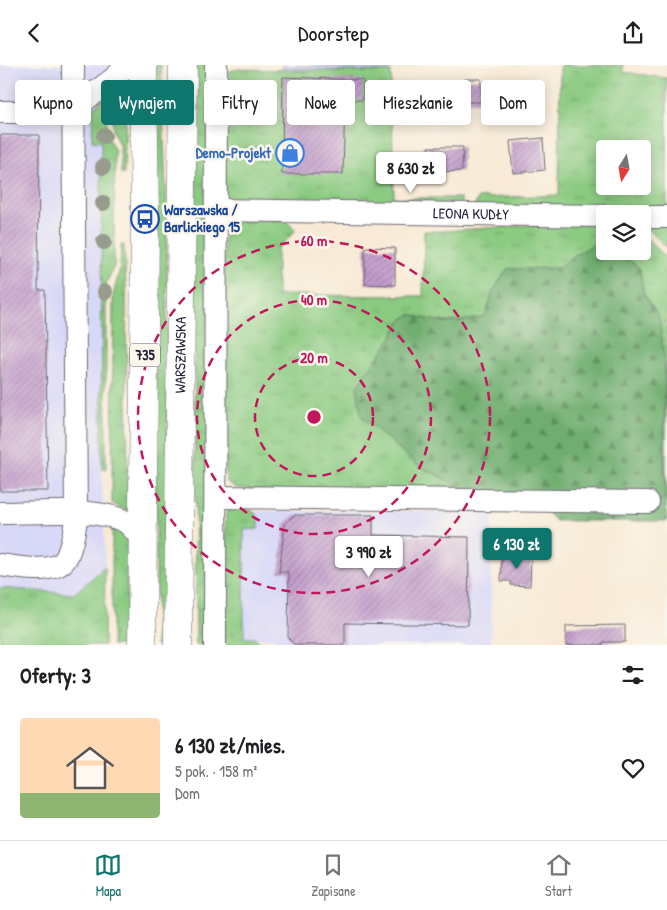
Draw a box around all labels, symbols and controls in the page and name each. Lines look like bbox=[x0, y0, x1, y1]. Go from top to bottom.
text: Doorstep bbox=[298, 18, 369, 48]
icon: back bbox=[20, 19, 48, 47]
icon: share bbox=[619, 19, 647, 47]
chip: Kupno bbox=[15, 80, 91, 125]
chip: Wynajem bbox=[101, 80, 194, 125]
chip: Filtry bbox=[204, 80, 277, 125]
chip: Nowe bbox=[287, 80, 355, 125]
chip: Mieszkanie bbox=[365, 80, 471, 125]
chip: Dom bbox=[481, 80, 545, 125]
shop icon: Demo-Projekt bbox=[275, 138, 305, 168]
north arrow bbox=[596, 140, 651, 195]
map controls bbox=[596, 140, 651, 260]
place label: Demo-Projekt bbox=[196, 142, 272, 163]
pin: 8 630 zł bbox=[359, 151, 463, 194]
text: 8 630 zł bbox=[387, 157, 435, 179]
place label: Warszawska / Barlickiego 15 bbox=[164, 199, 241, 238]
street label: LEONA KUDŁY bbox=[433, 202, 510, 225]
bus stop icon: Warszawska / Barlickiego 15 bbox=[130, 204, 160, 234]
button: layers bbox=[596, 205, 651, 260]
text: 60 m bbox=[301, 230, 327, 251]
text: 40 m bbox=[301, 289, 327, 310]
street label: WARSZAWSKA bbox=[169, 316, 191, 393]
road number: 735 bbox=[130, 343, 160, 367]
text: 20 m bbox=[300, 347, 328, 368]
centre of rings bbox=[305, 408, 323, 426]
pin: 6 130 zł bbox=[465, 527, 569, 570]
text: 6 130 zł bbox=[494, 533, 540, 555]
pin: 3 990 zł bbox=[317, 535, 421, 578]
text: 3 990 zł bbox=[346, 541, 392, 563]
text: Oferty: 3 bbox=[20, 661, 91, 690]
icon: filters bbox=[619, 661, 647, 689]
text: 6 130 zł/mies. bbox=[175, 731, 285, 760]
icon: home bbox=[60, 738, 120, 798]
icon: heart bbox=[619, 754, 647, 782]
text: 5 pok. · 158 m² bbox=[175, 760, 257, 782]
text: Dom bbox=[175, 782, 200, 804]
tab: Mapa bbox=[94, 851, 122, 900]
tab: Zapisane bbox=[311, 851, 356, 900]
tab: Start bbox=[545, 851, 573, 900]

